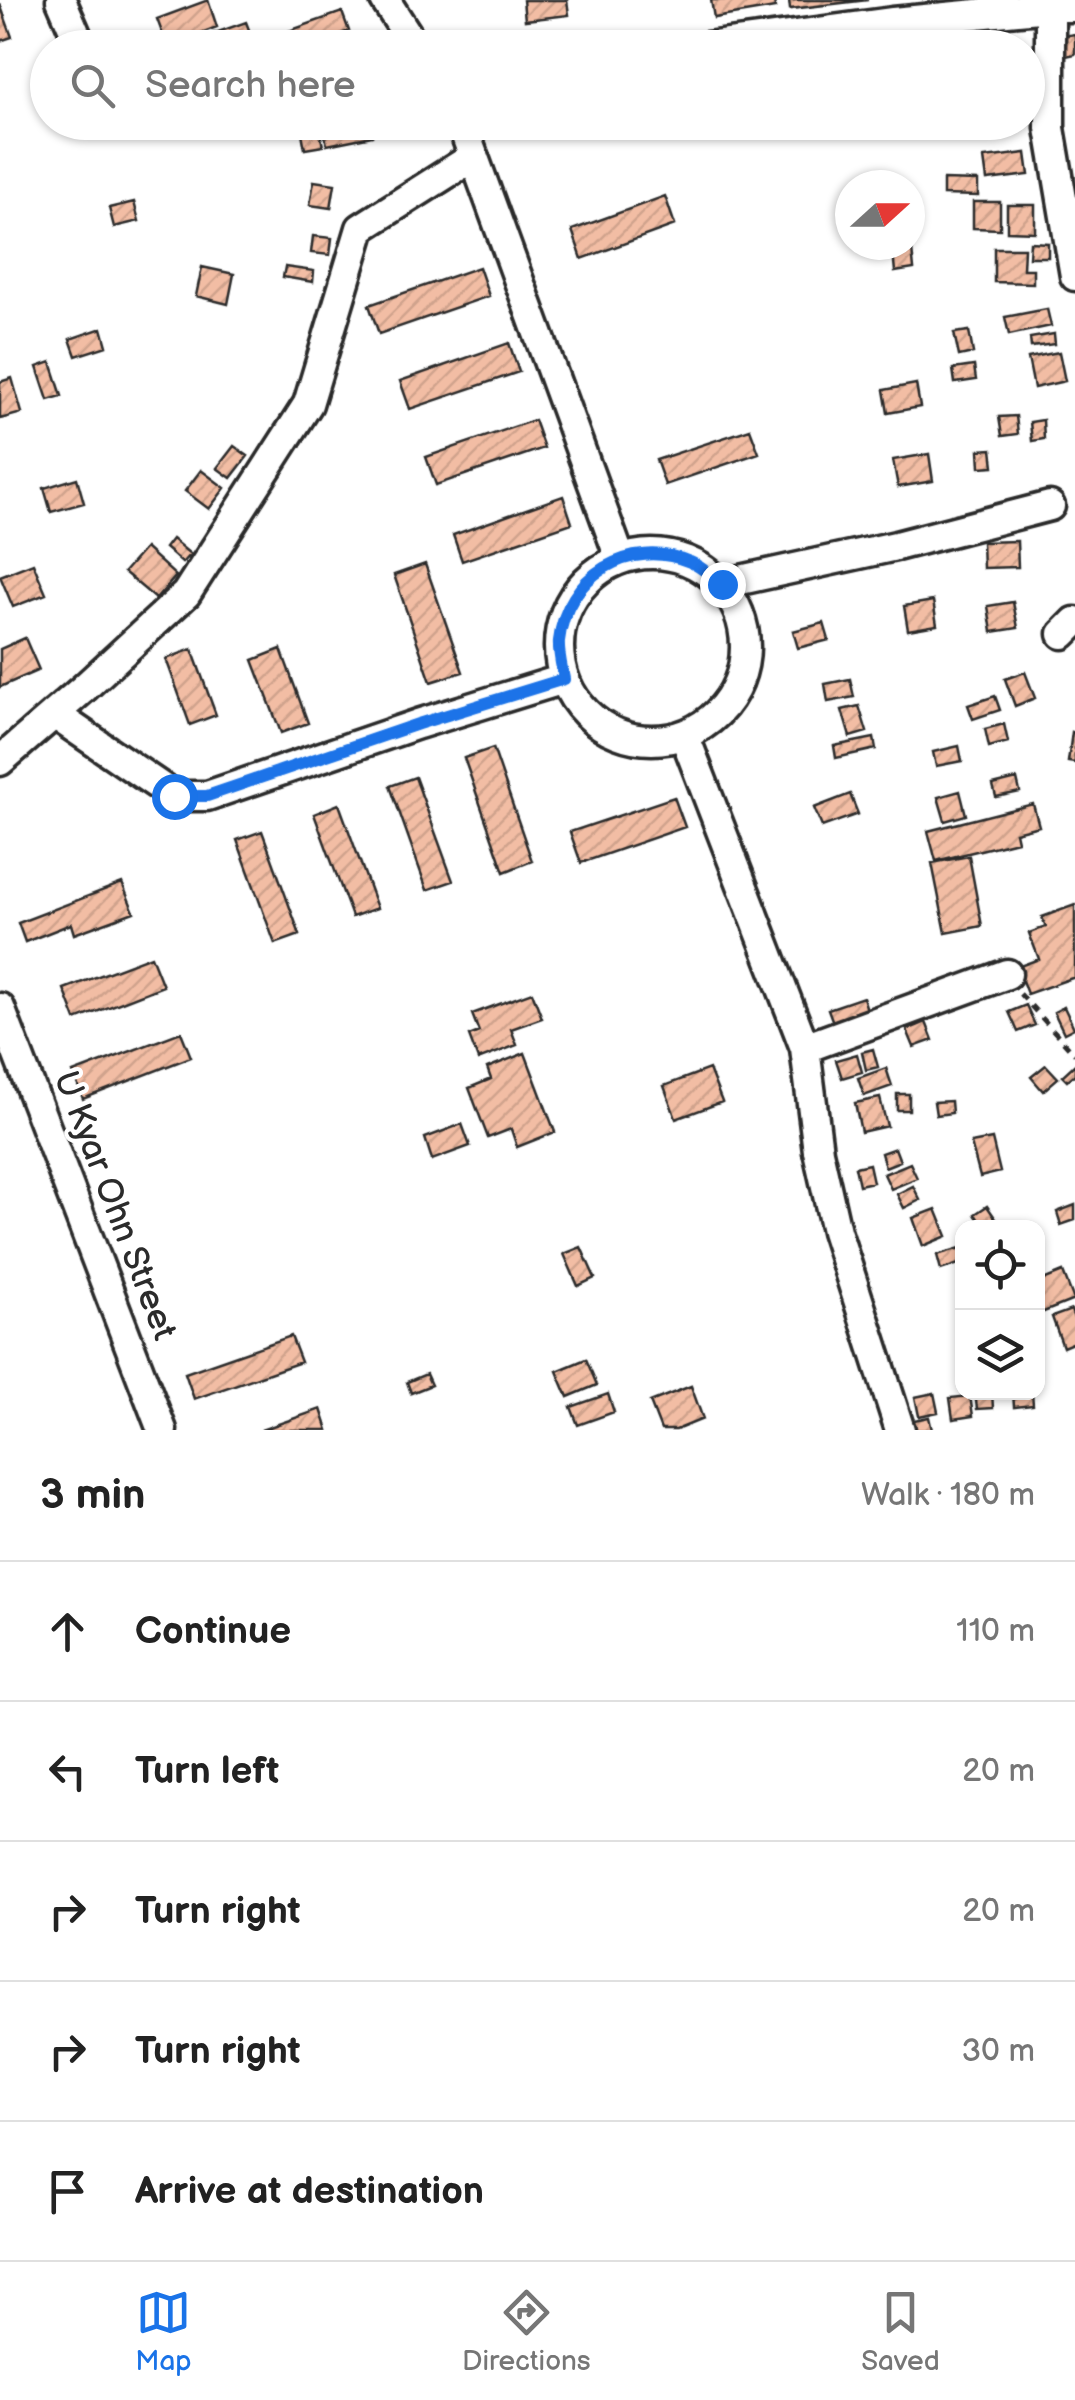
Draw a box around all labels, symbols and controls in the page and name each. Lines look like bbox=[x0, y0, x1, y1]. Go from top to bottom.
search box bbox=[30, 30, 1045, 140]
icon: search bbox=[65, 58, 120, 113]
text: Search here bbox=[145, 63, 356, 108]
north arrow bbox=[835, 170, 925, 260]
route end bbox=[700, 562, 746, 608]
route start bbox=[152, 774, 198, 820]
street label: U Kyar Ohn Street bbox=[44, 1065, 186, 1346]
map controls bbox=[955, 1220, 1045, 1400]
button: locate bbox=[955, 1220, 1045, 1310]
button: layers bbox=[955, 1310, 1045, 1400]
text: 3 min bbox=[40, 1470, 145, 1521]
text: Walk · 180 m bbox=[861, 1476, 1035, 1515]
icon: ahead bbox=[40, 1604, 95, 1659]
text: Continue bbox=[135, 1609, 291, 1654]
text: 110 m bbox=[956, 1612, 1035, 1651]
icon: left bbox=[40, 1744, 95, 1799]
text: Turn left bbox=[135, 1749, 279, 1794]
text: 20 m bbox=[962, 1752, 1035, 1791]
icon: right bbox=[40, 1884, 95, 1939]
text: Turn right bbox=[135, 1889, 300, 1934]
text: 20 m bbox=[962, 1892, 1035, 1931]
icon: right bbox=[40, 2024, 95, 2079]
text: Turn right bbox=[135, 2029, 300, 2074]
text: 30 m bbox=[961, 2032, 1035, 2071]
icon: arrive bbox=[40, 2164, 95, 2219]
text: Arrive at destination bbox=[135, 2169, 484, 2214]
tab: Map bbox=[135, 2285, 192, 2378]
tab: Directions bbox=[462, 2285, 591, 2378]
tab: Saved bbox=[861, 2285, 940, 2378]

